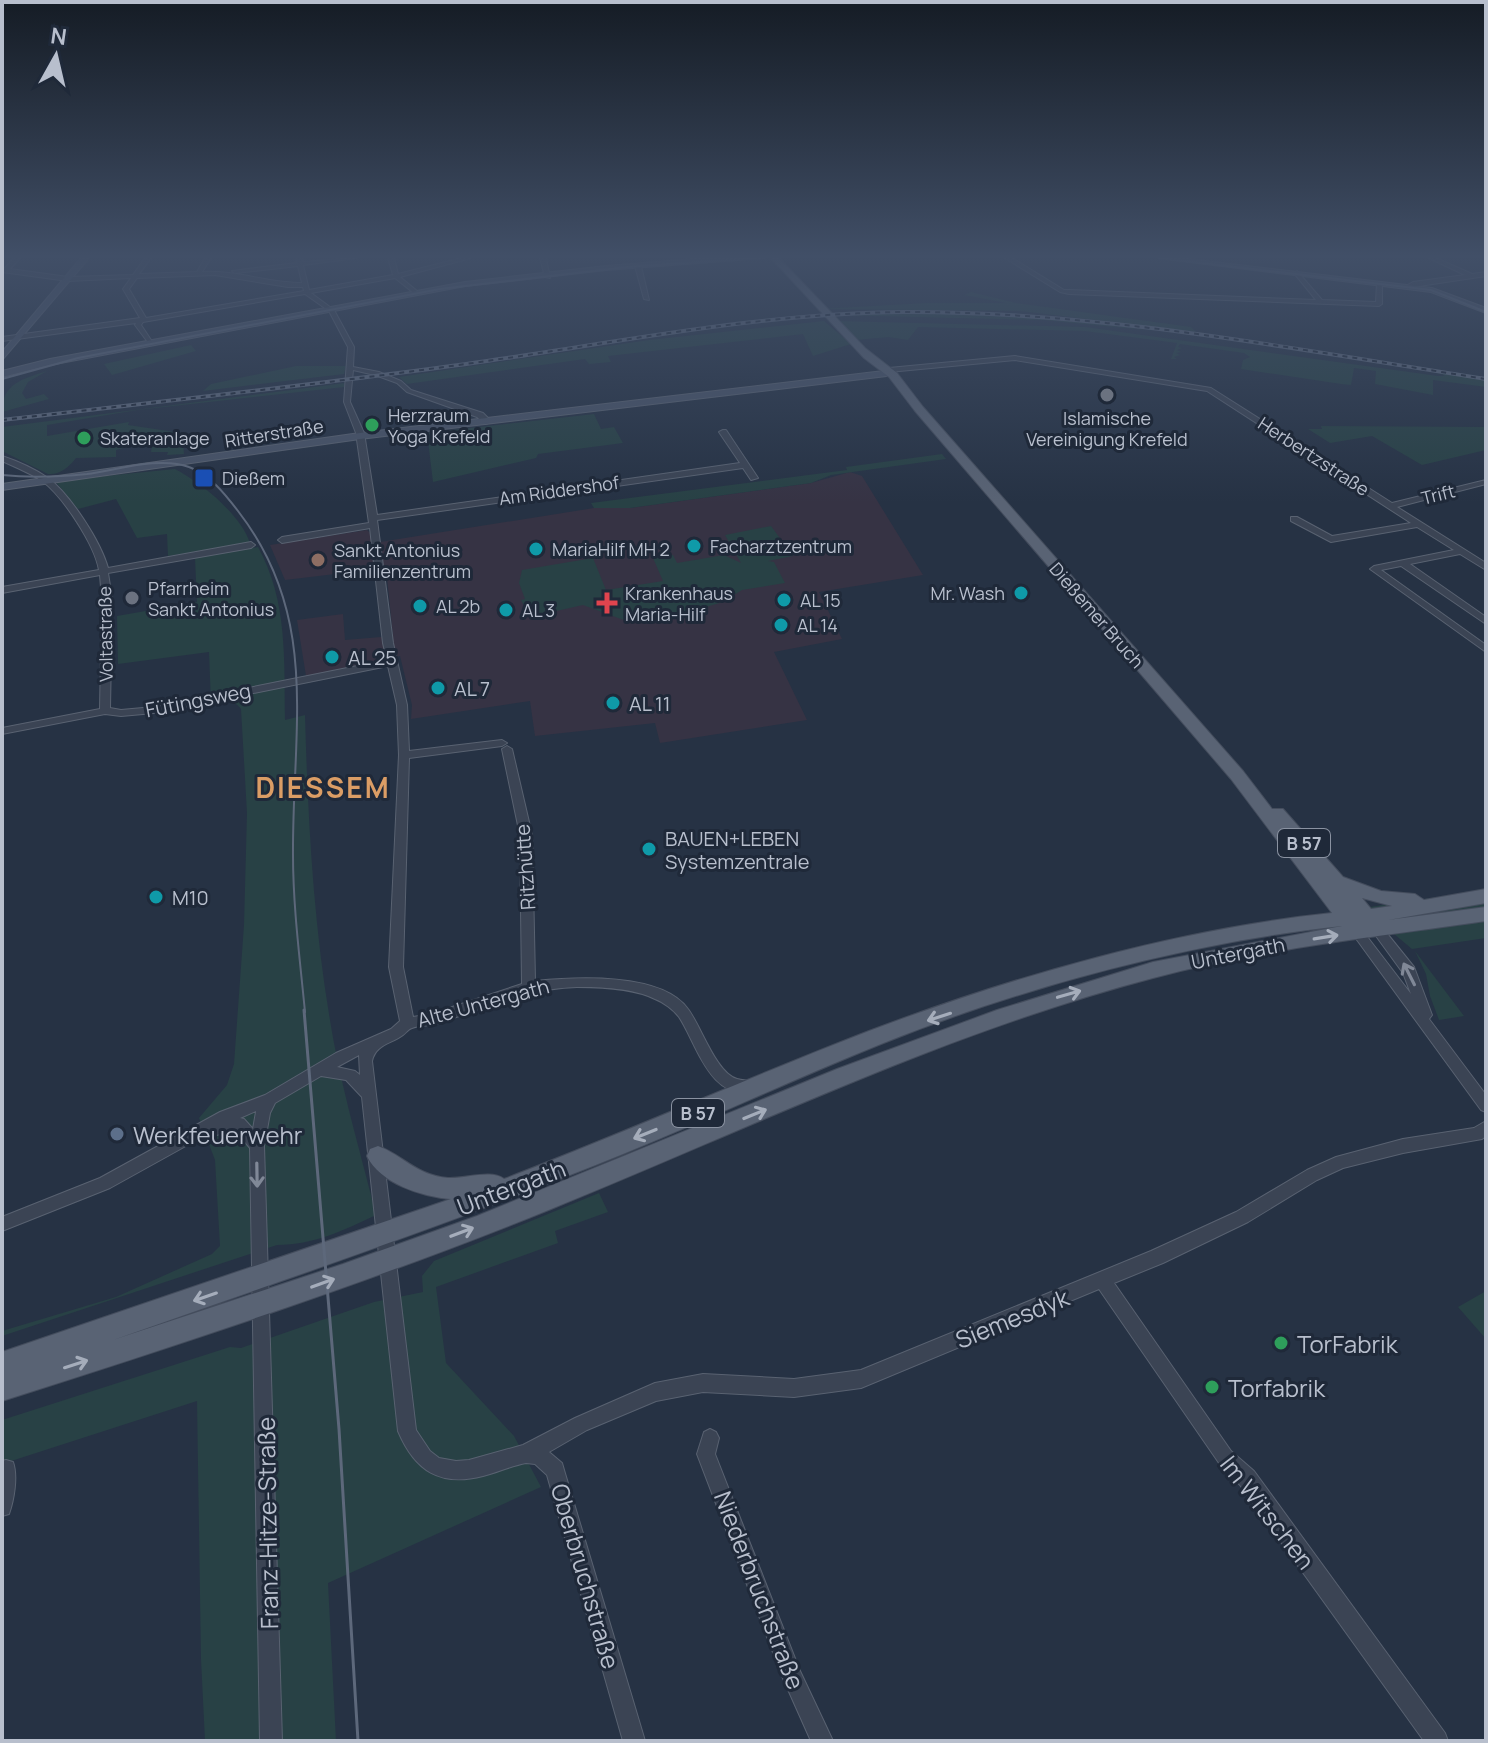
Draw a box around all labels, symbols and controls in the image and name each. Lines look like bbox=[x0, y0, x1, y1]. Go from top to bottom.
north arrow bbox=[16, 16, 96, 96]
text: N bbox=[49, 20, 69, 52]
marker: Islamische Vereinigung Krefeld bbox=[1098, 386, 1116, 404]
place label: Herzraum Yoga Krefeld bbox=[388, 403, 490, 448]
place label: Islamische Vereinigung Krefeld bbox=[1026, 406, 1188, 451]
street label: Herbertzstraße bbox=[1254, 411, 1374, 501]
street label: Ritterstraße bbox=[223, 413, 325, 453]
marker: Herzraum Yoga Krefeld bbox=[363, 416, 381, 434]
place label: Skateranlage bbox=[100, 426, 210, 450]
marker: Skateranlage bbox=[75, 429, 93, 447]
place label: Dießem bbox=[222, 466, 285, 490]
marker: Dießem bbox=[193, 467, 215, 489]
street label: Am Riddershof bbox=[497, 470, 621, 510]
street label: Trift bbox=[1419, 478, 1457, 510]
place label: Facharztzentrum bbox=[710, 534, 852, 558]
place label: MariaHilf MH 2 bbox=[552, 537, 670, 561]
marker: Facharztzentrum bbox=[685, 537, 703, 555]
place label: Sankt Antonius Familienzentrum bbox=[334, 538, 471, 583]
marker: MariaHilf MH 2 bbox=[527, 540, 545, 558]
marker: Sankt Antonius Familienzentrum bbox=[309, 551, 327, 569]
street label: Dießemer Bruch bbox=[1044, 557, 1150, 673]
place label: Pfarrheim Sankt Antonius bbox=[148, 576, 274, 621]
place label: Krankenhaus Maria-Hilf bbox=[625, 581, 733, 626]
place label: Mr. Wash bbox=[930, 581, 1005, 605]
marker: Mr. Wash bbox=[1012, 584, 1030, 602]
street label: Voltastraße bbox=[92, 586, 118, 682]
place label: AL 15 bbox=[800, 588, 841, 612]
marker: Pfarrheim Sankt Antonius bbox=[123, 589, 141, 607]
marker: AL 15 bbox=[775, 591, 793, 609]
marker: Krankenhaus Maria-Hilf bbox=[596, 592, 618, 614]
place label: AL 2b bbox=[436, 594, 480, 618]
marker: AL 2b bbox=[411, 597, 429, 615]
place label: AL 3 bbox=[522, 598, 555, 622]
marker: AL 3 bbox=[497, 601, 515, 619]
place label: AL 14 bbox=[797, 613, 838, 637]
marker: AL 14 bbox=[772, 616, 790, 634]
place label: AL 25 bbox=[348, 644, 397, 671]
marker: AL 25 bbox=[323, 648, 341, 666]
place label: AL 7 bbox=[454, 675, 490, 702]
street label: Fütingsweg bbox=[143, 677, 253, 723]
marker: AL 7 bbox=[429, 679, 447, 697]
place label: AL 11 bbox=[629, 690, 670, 717]
marker: AL 11 bbox=[604, 694, 622, 712]
district label: DIESSEM bbox=[255, 768, 391, 806]
street label: Ritzhütte bbox=[509, 823, 541, 911]
place label: BAUEN+LEBEN Systemzentrale bbox=[665, 825, 810, 875]
road number: B 57 bbox=[1278, 829, 1330, 857]
marker: BAUEN+LEBEN Systemzentrale bbox=[640, 840, 658, 858]
place label: M10 bbox=[172, 884, 209, 911]
marker: M10 bbox=[147, 888, 165, 906]
one-way arrow bbox=[1312, 929, 1338, 944]
street label: Untergath bbox=[1189, 931, 1287, 975]
one-way arrow bbox=[1401, 963, 1416, 987]
street label: Alte Untergath bbox=[414, 972, 552, 1034]
one-way arrow bbox=[1056, 986, 1081, 1000]
one-way arrow bbox=[926, 1010, 952, 1025]
road number: B 57 bbox=[672, 1099, 724, 1127]
one-way arrow bbox=[742, 1106, 767, 1120]
place label: Werkfeuerwehr bbox=[133, 1118, 303, 1151]
marker: Werkfeuerwehr bbox=[108, 1125, 126, 1143]
one-way arrow bbox=[633, 1128, 658, 1143]
street label: Untergath bbox=[452, 1151, 570, 1223]
one-way arrow bbox=[250, 1161, 265, 1188]
one-way arrow bbox=[449, 1224, 474, 1238]
one-way arrow bbox=[310, 1274, 335, 1289]
street label: Siemesdyk bbox=[950, 1280, 1075, 1356]
one-way arrow bbox=[193, 1291, 218, 1306]
place label: TorFabrik bbox=[1297, 1327, 1399, 1360]
marker: TorFabrik bbox=[1272, 1334, 1290, 1352]
one-way arrow bbox=[63, 1356, 89, 1371]
place label: Torfabrik bbox=[1228, 1371, 1326, 1404]
marker: Torfabrik bbox=[1203, 1378, 1221, 1396]
street label: Franz-Hitze-Straße bbox=[249, 1417, 285, 1629]
street label: Im Witschen bbox=[1213, 1448, 1323, 1576]
street label: Oberbruchstraße bbox=[544, 1480, 628, 1672]
street label: Niederbruchstraße bbox=[707, 1486, 813, 1694]

